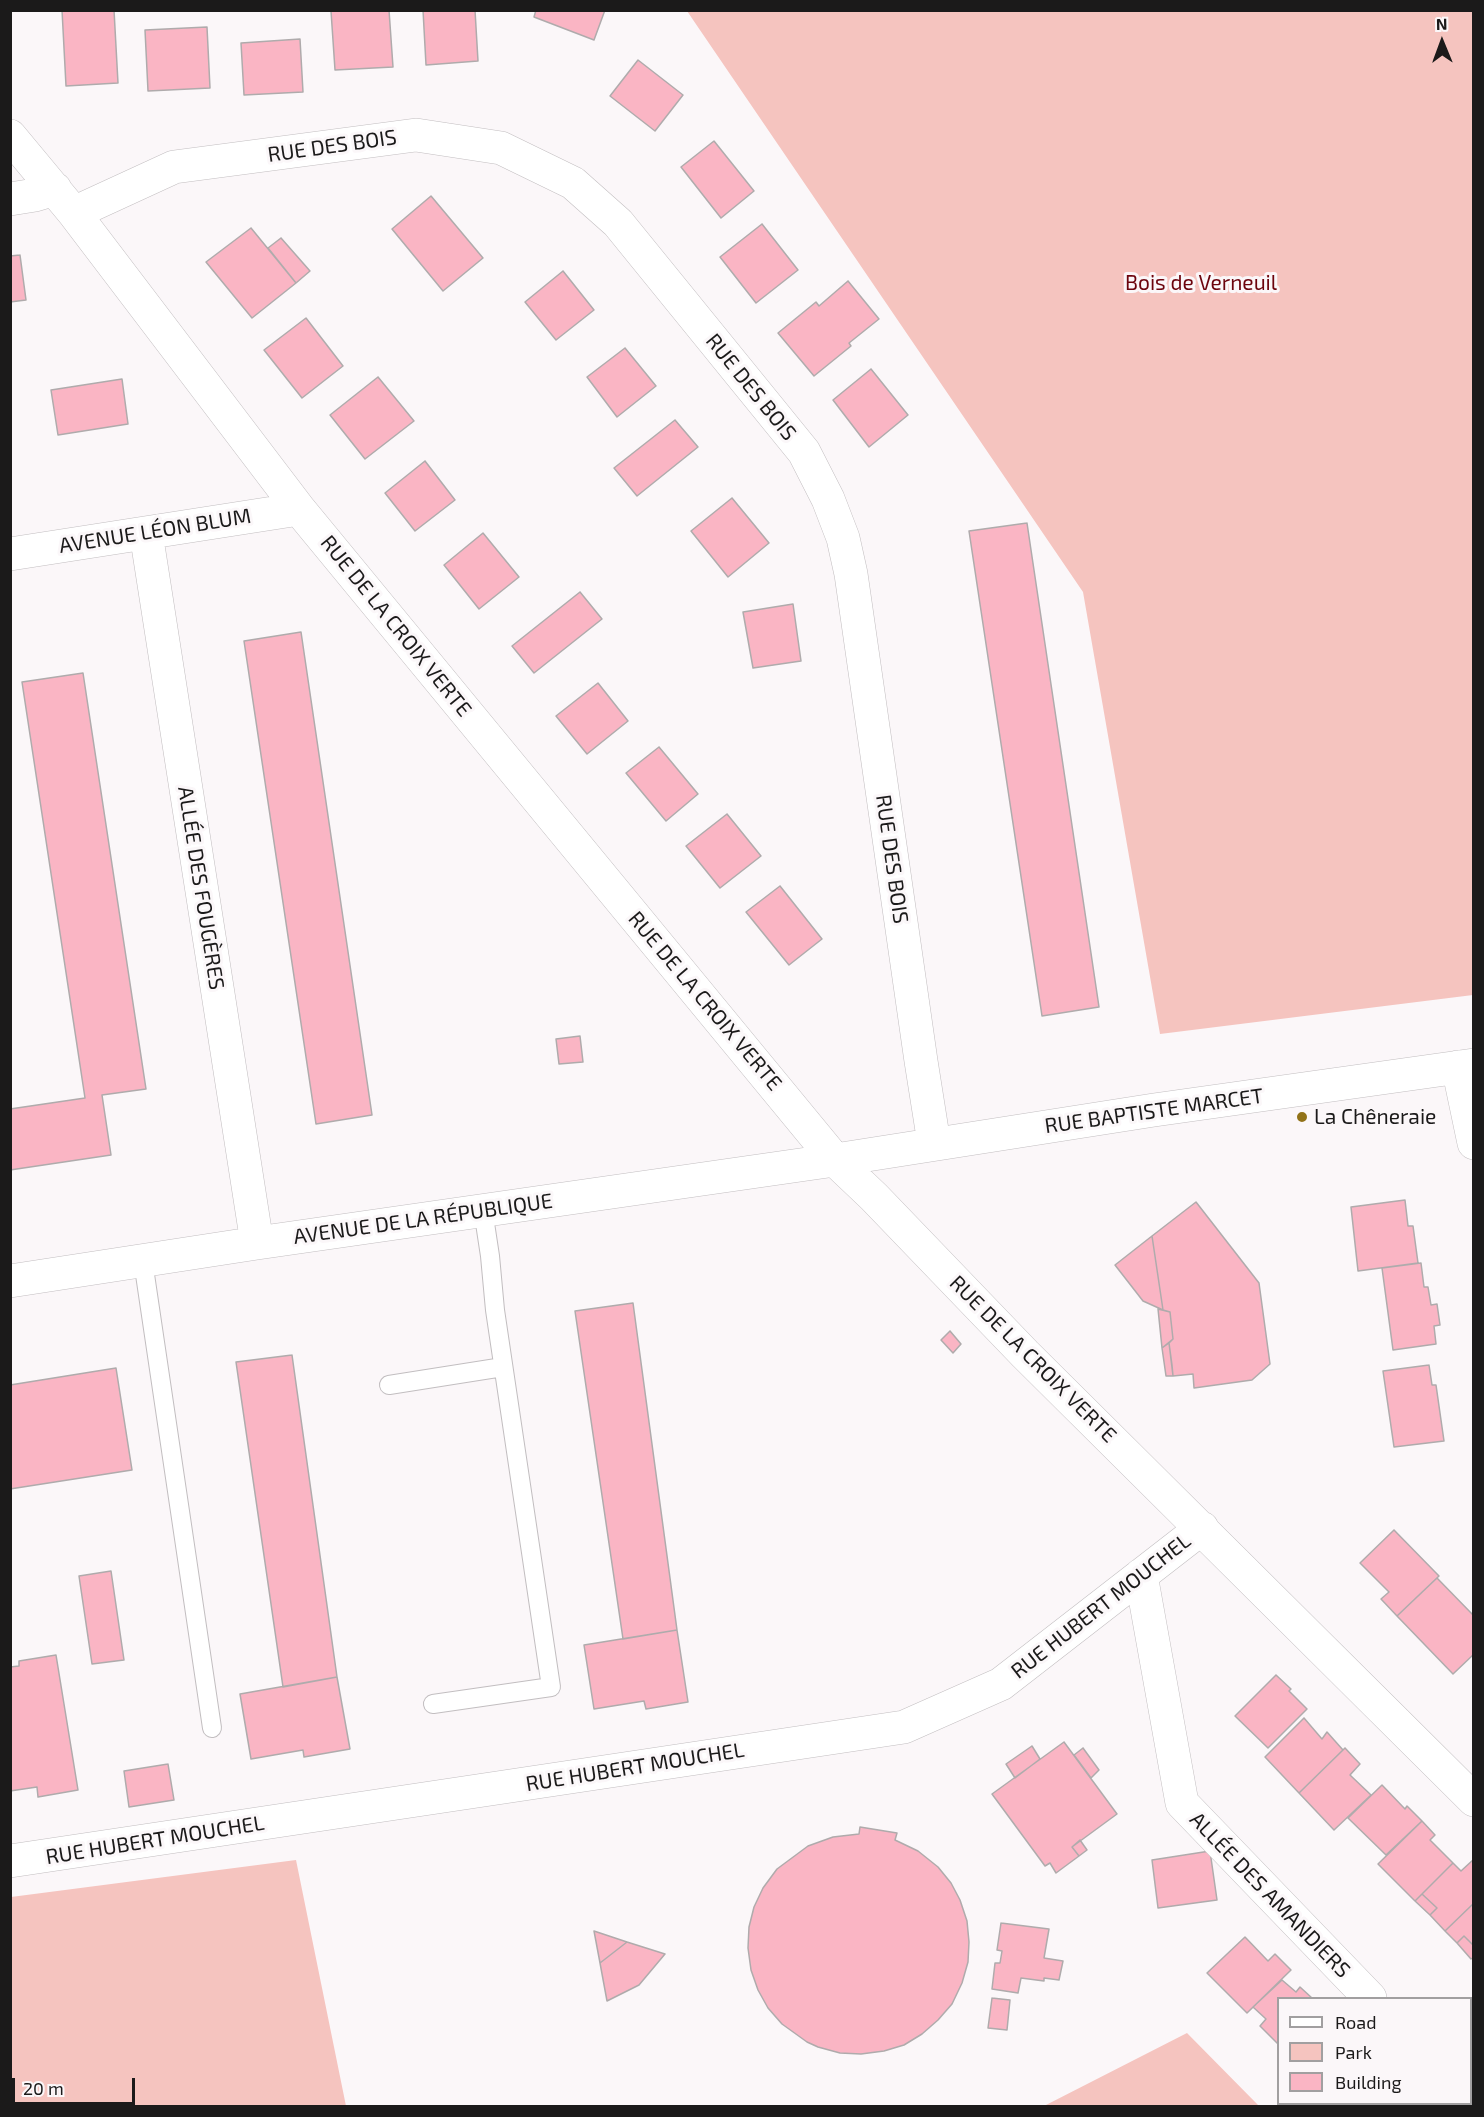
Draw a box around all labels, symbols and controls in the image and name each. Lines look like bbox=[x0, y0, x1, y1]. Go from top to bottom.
north arrow bbox=[1412, 12, 1472, 72]
text: N bbox=[1436, 14, 1448, 33]
street label: RUE DES BOIS bbox=[266, 124, 398, 168]
park label: Bois de Verneuil bbox=[1125, 270, 1277, 296]
street label: RUE DES BOIS bbox=[700, 329, 802, 445]
street label: AVENUE LÉON BLUM bbox=[57, 503, 253, 559]
street label: RUE DE LA CROIX VERTE bbox=[315, 530, 477, 722]
street label: ALLÉE DES FOUGÈRES bbox=[172, 784, 230, 992]
street label: RUE DES BOIS bbox=[870, 793, 914, 925]
street label: RUE DE LA CROIX VERTE bbox=[623, 906, 787, 1096]
street label: RUE BAPTISTE MARCET bbox=[1043, 1083, 1265, 1139]
place label: La Chêneraie bbox=[1314, 1104, 1436, 1130]
marker: La Chêneraie bbox=[1295, 1110, 1309, 1124]
street label: AVENUE DE LA RÉPUBLIQUE bbox=[292, 1188, 554, 1250]
street label: RUE DE LA CROIX VERTE bbox=[944, 1270, 1122, 1448]
street label: RUE HUBERT MOUCHEL bbox=[1006, 1528, 1196, 1684]
street label: RUE HUBERT MOUCHEL bbox=[524, 1737, 746, 1797]
street label: ALLÉE DES AMANDIERS bbox=[1184, 1807, 1356, 1983]
street label: RUE HUBERT MOUCHEL bbox=[44, 1810, 266, 1870]
legend bbox=[1277, 1997, 1472, 2105]
text: Road bbox=[1335, 2011, 1376, 2033]
text: Park bbox=[1335, 2041, 1372, 2063]
scale bar bbox=[15, 2066, 138, 2104]
text: Building bbox=[1335, 2071, 1402, 2093]
text: 20 m bbox=[23, 2077, 64, 2099]

